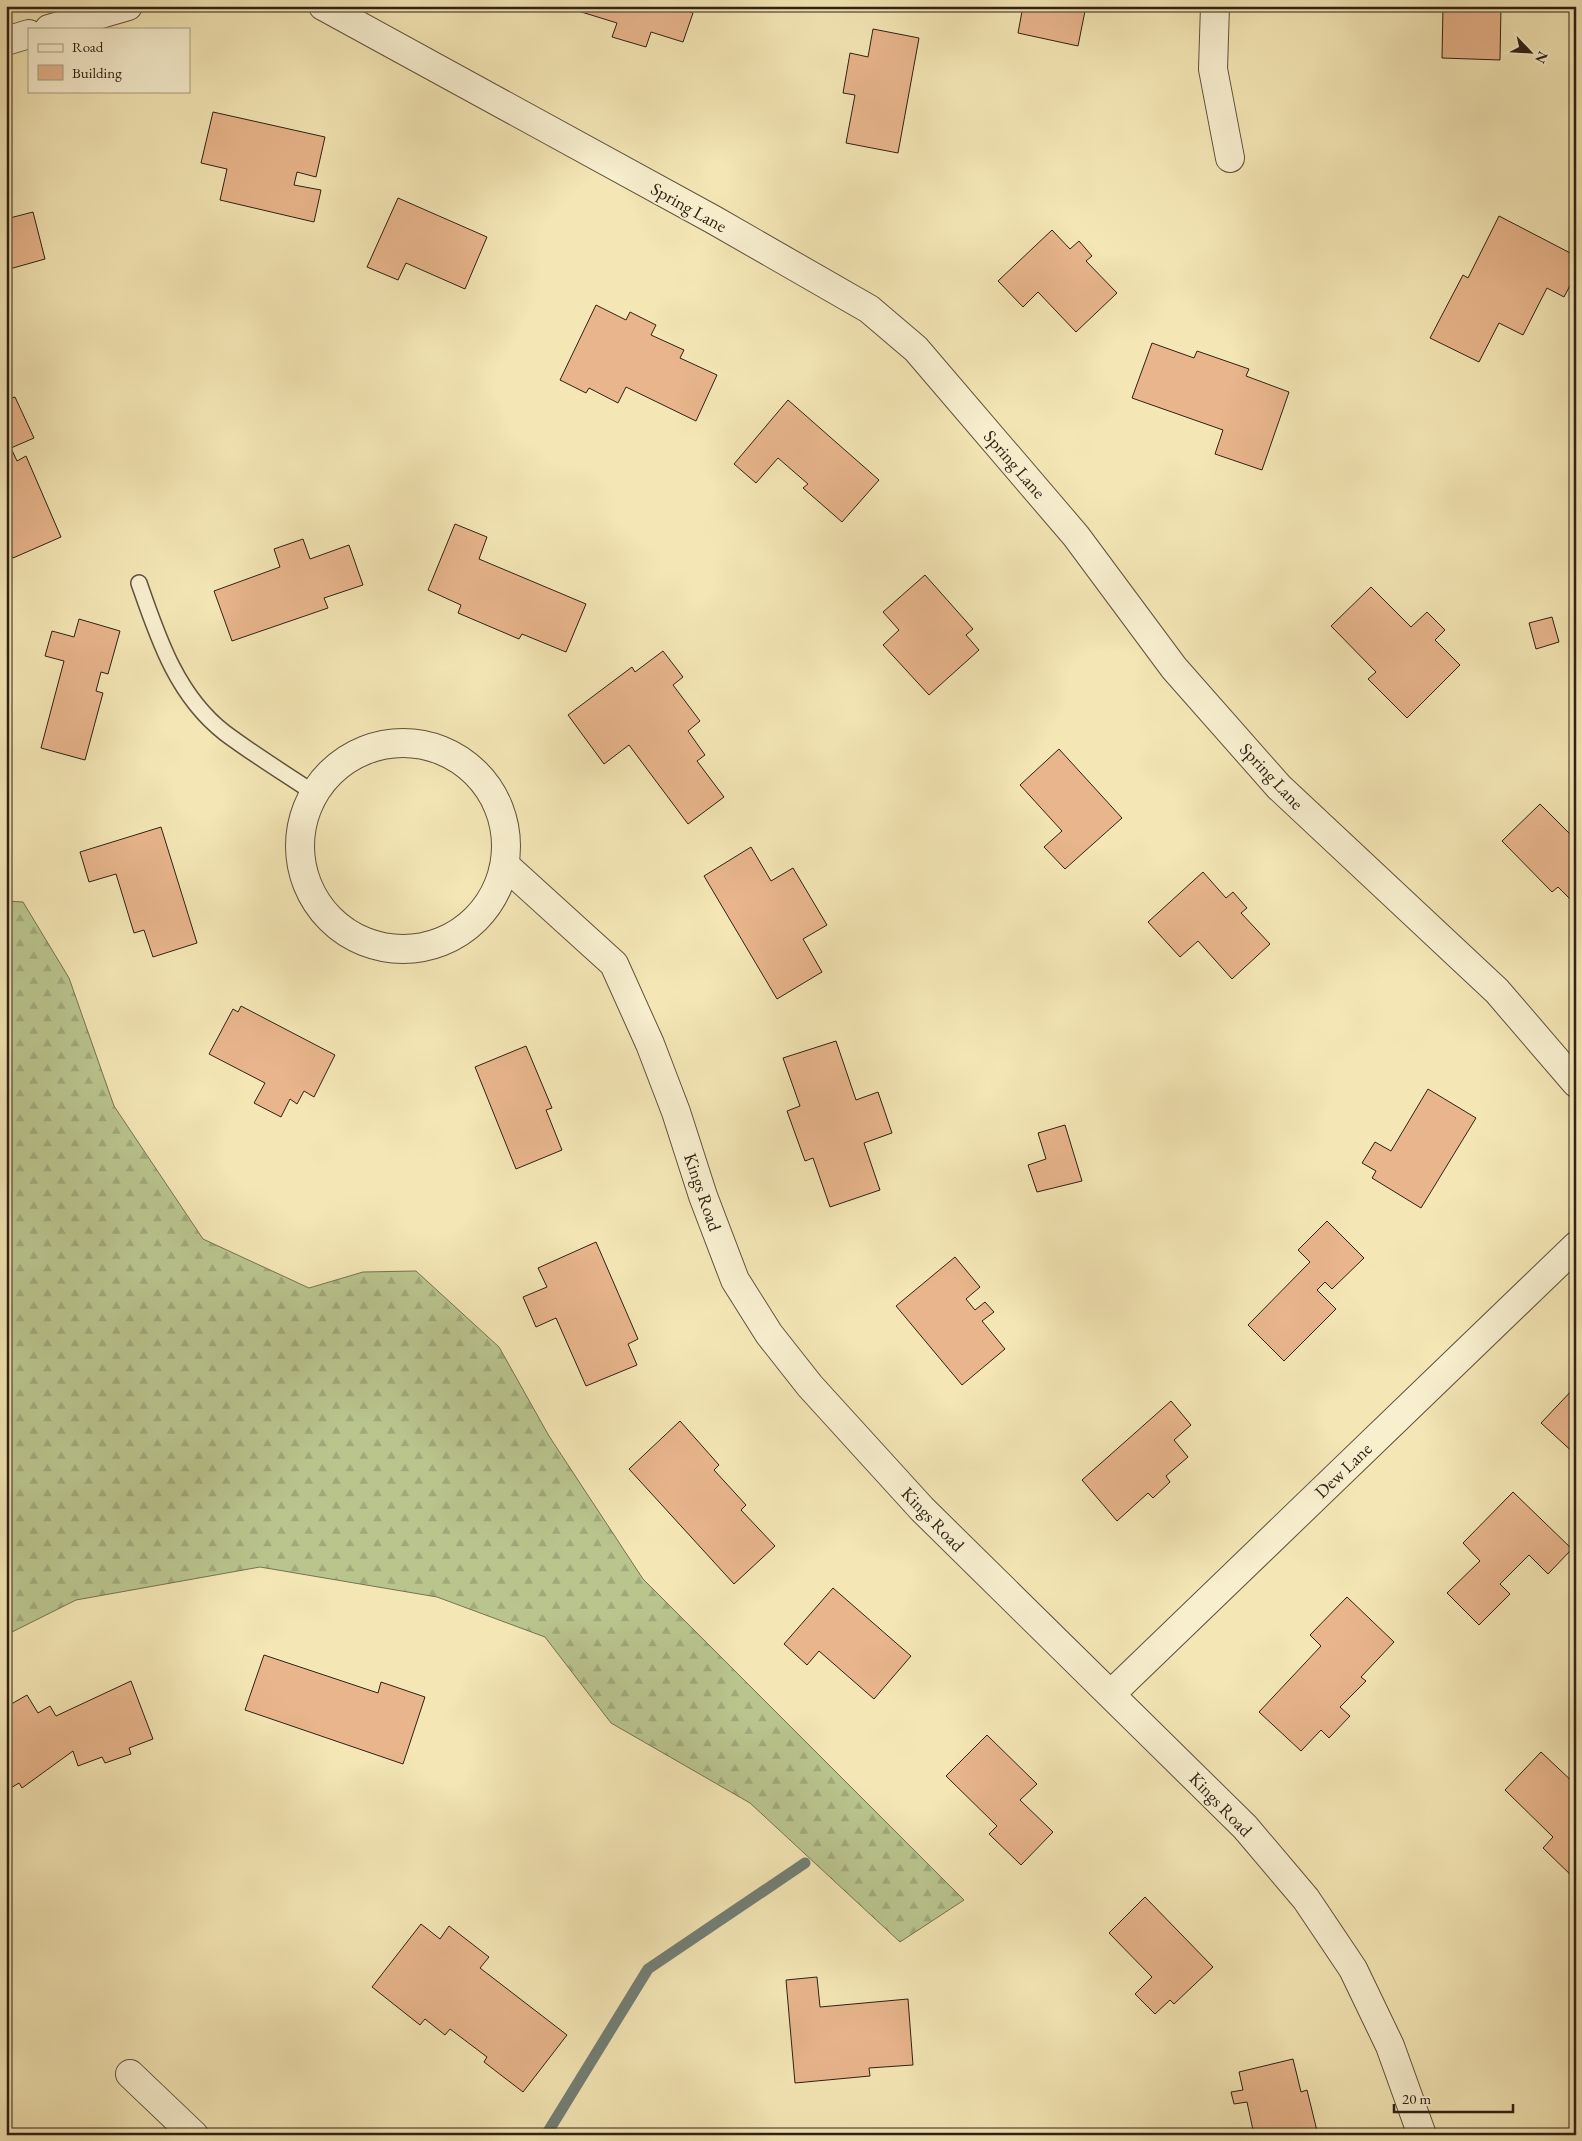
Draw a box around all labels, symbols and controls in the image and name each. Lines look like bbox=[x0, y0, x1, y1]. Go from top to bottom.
legend bbox=[28, 28, 190, 92]
north arrow bbox=[1504, 28, 1554, 78]
text: Road bbox=[72, 37, 104, 56]
text: N bbox=[1531, 49, 1552, 67]
text: Building bbox=[72, 63, 122, 82]
street label: Spring Lane bbox=[647, 177, 731, 237]
street label: Spring Lane bbox=[979, 425, 1051, 503]
street label: Spring Lane bbox=[1235, 738, 1309, 814]
street label: Kings Road bbox=[679, 1150, 727, 1235]
street label: Dew Lane bbox=[1310, 1437, 1376, 1503]
street label: Kings Road bbox=[897, 1482, 970, 1557]
street label: Kings Road bbox=[1185, 1767, 1258, 1842]
scale bar bbox=[1394, 2081, 1513, 2113]
text: 20 m bbox=[1402, 2089, 1431, 2108]

